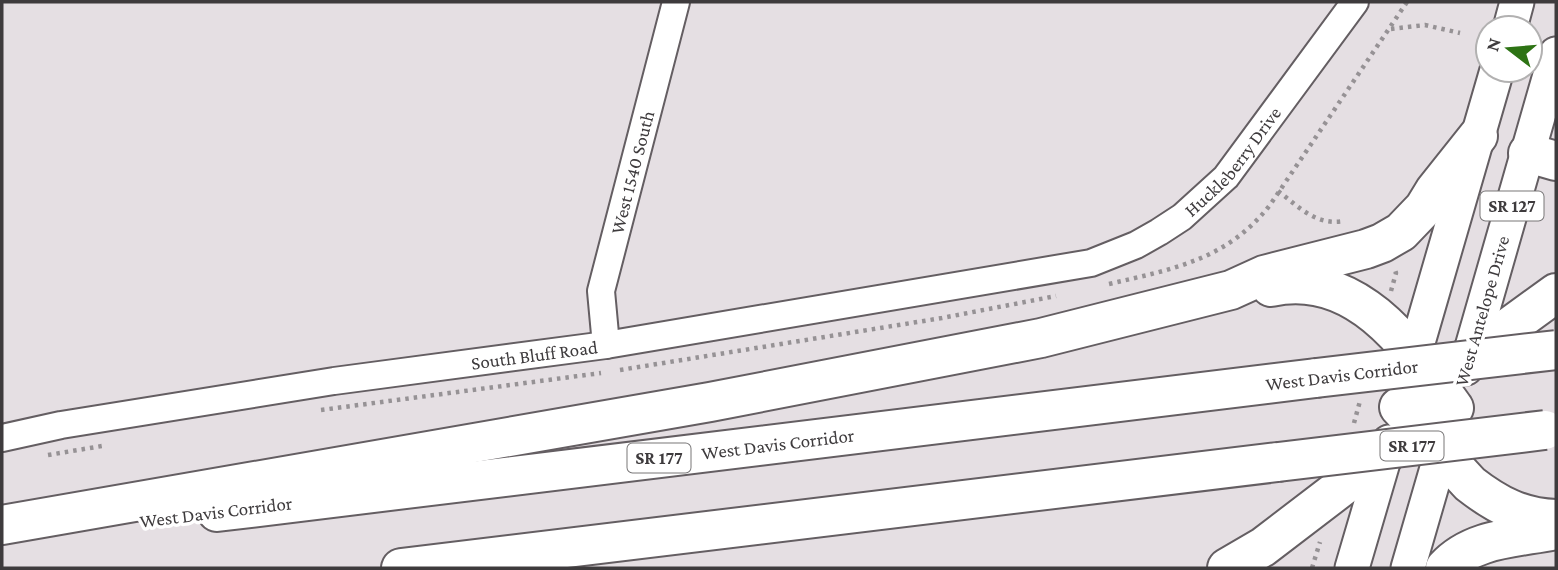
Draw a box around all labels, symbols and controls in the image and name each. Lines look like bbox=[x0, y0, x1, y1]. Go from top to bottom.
north arrow bbox=[1474, 14, 1544, 84]
text: N bbox=[1481, 35, 1505, 54]
street label: Huckleberry Drive bbox=[1180, 102, 1285, 220]
street label: West 1540 South bbox=[606, 108, 658, 236]
road number: SR 127 bbox=[1480, 191, 1544, 220]
street label: West Antelope Drive bbox=[1450, 233, 1514, 389]
street label: South Bluff Road bbox=[470, 336, 599, 373]
street label: West Davis Corridor bbox=[1264, 355, 1420, 395]
street label: West Davis Corridor bbox=[700, 424, 856, 463]
road number: SR 177 bbox=[1380, 432, 1444, 461]
road number: SR 177 bbox=[628, 444, 690, 472]
street label: West Davis Corridor bbox=[138, 492, 294, 532]

